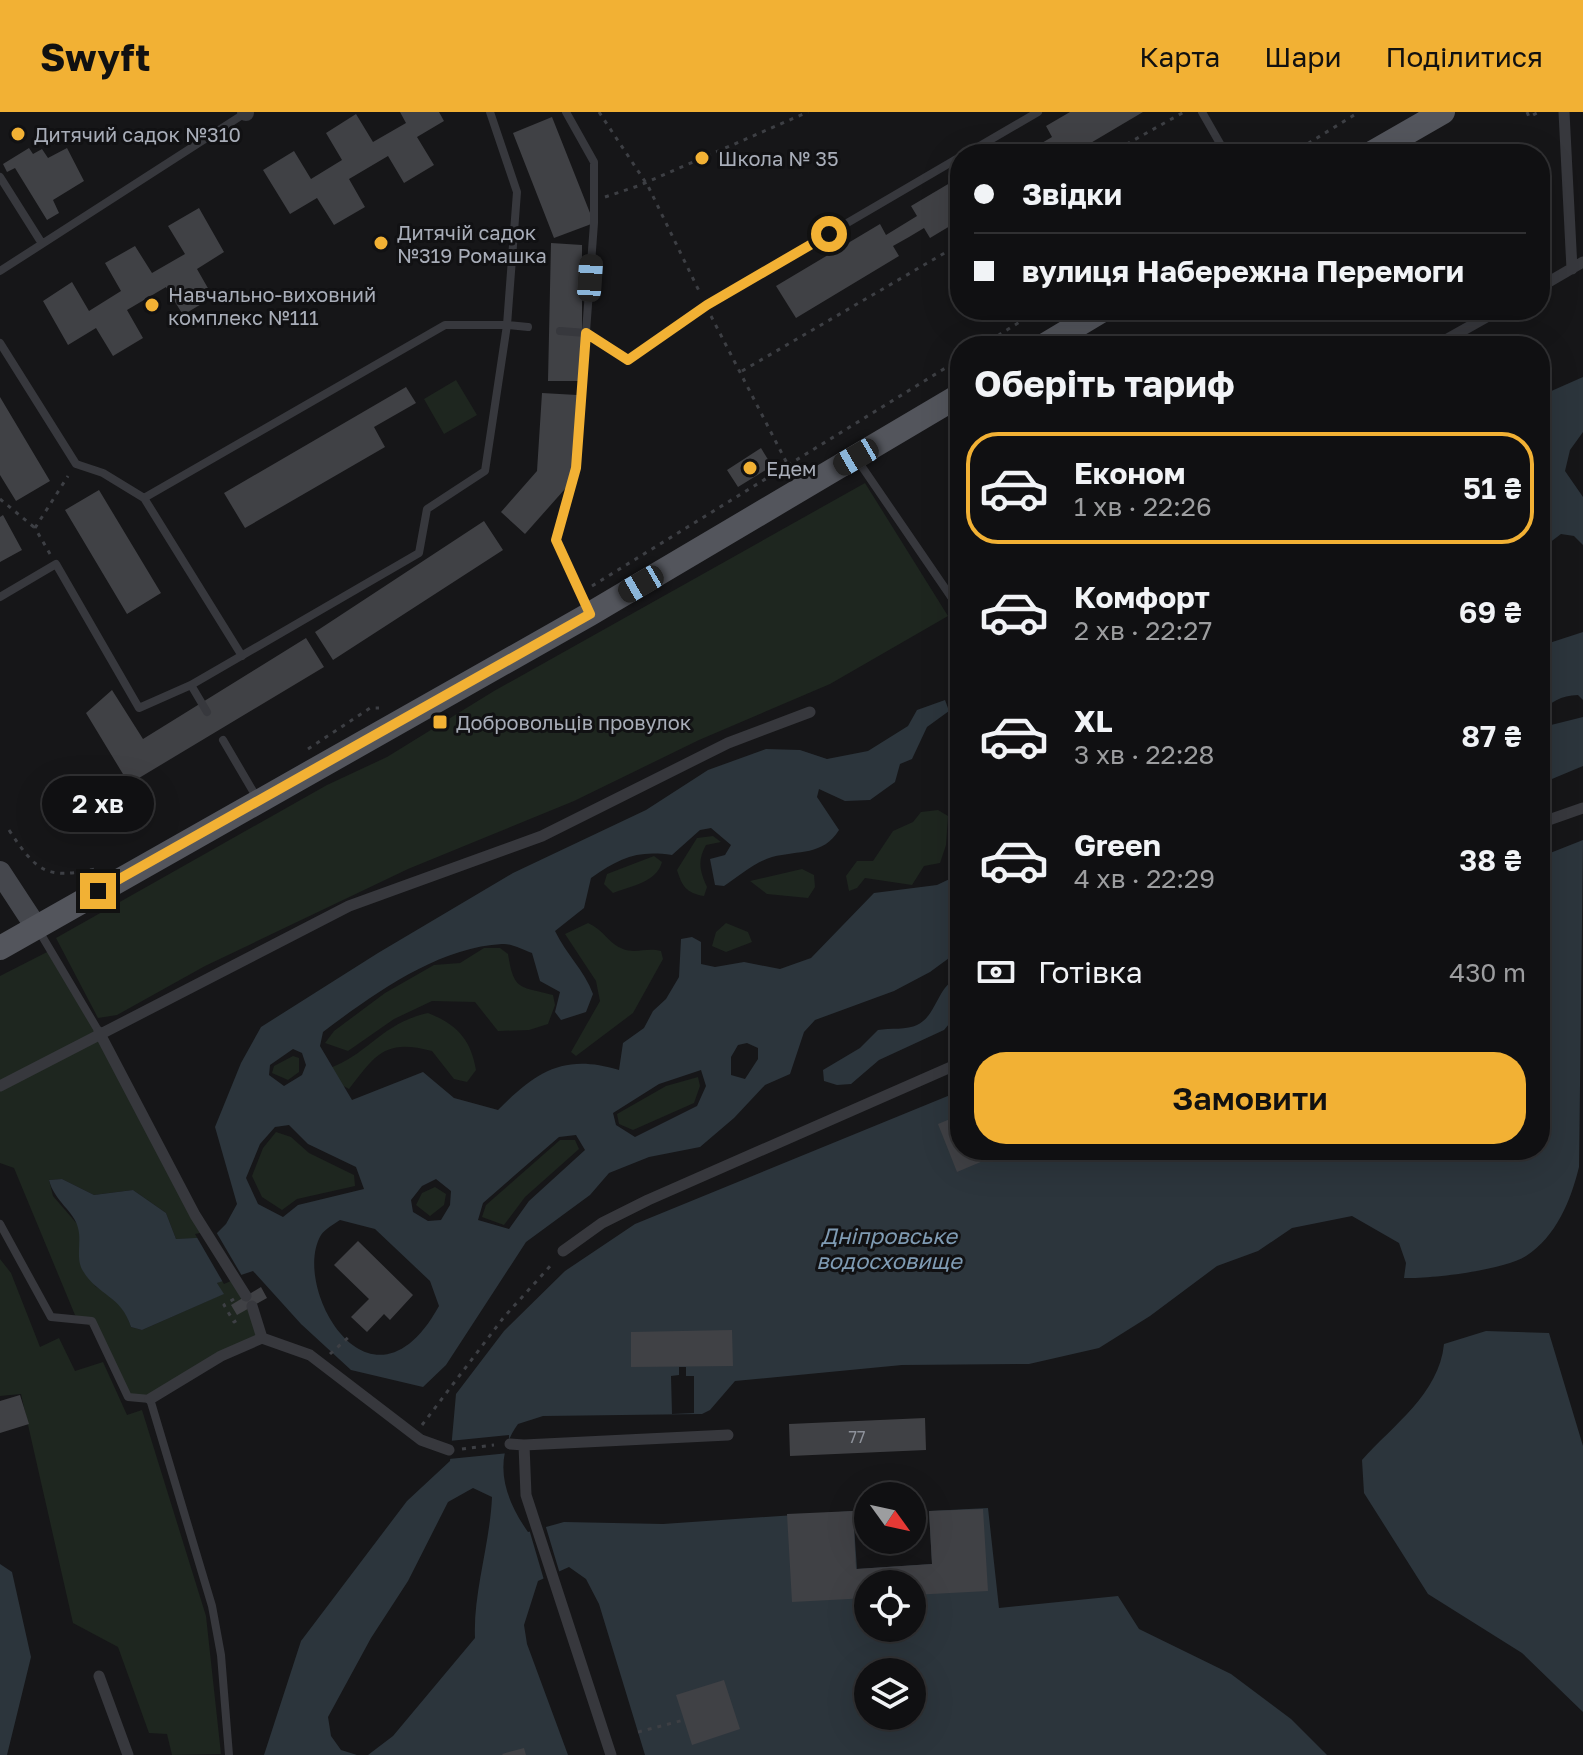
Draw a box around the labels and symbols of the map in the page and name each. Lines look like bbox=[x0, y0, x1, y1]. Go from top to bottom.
place label: Дитячий садок №310 bbox=[34, 122, 241, 146]
marker: Дитячий садок №310 bbox=[9, 125, 27, 143]
place label: Школа № 35 bbox=[718, 146, 839, 170]
marker: Школа № 35 bbox=[693, 149, 711, 167]
route start bbox=[811, 216, 847, 252]
place label: Дитячій садок №319 Ромашка bbox=[397, 220, 547, 267]
marker: Дитячій садок №319 Ромашка bbox=[372, 234, 390, 252]
car bbox=[576, 253, 604, 303]
place label: Навчально-виховний комплекс №111 bbox=[168, 282, 376, 329]
marker: Навчально-виховний комплекс №111 bbox=[143, 296, 161, 314]
car bbox=[829, 435, 883, 479]
place label: Едем bbox=[766, 456, 817, 480]
marker: Едем bbox=[741, 459, 759, 477]
car bbox=[614, 562, 668, 606]
place label: Добровольців провулок bbox=[456, 710, 691, 734]
marker: Добровольців провулок bbox=[431, 713, 449, 731]
callout: 2 хв bbox=[42, 775, 154, 831]
route end bbox=[80, 873, 116, 909]
water label: Дніпровське водосховище bbox=[816, 1222, 964, 1274]
house number: 77 bbox=[849, 1427, 865, 1447]
north arrow bbox=[854, 1482, 926, 1554]

